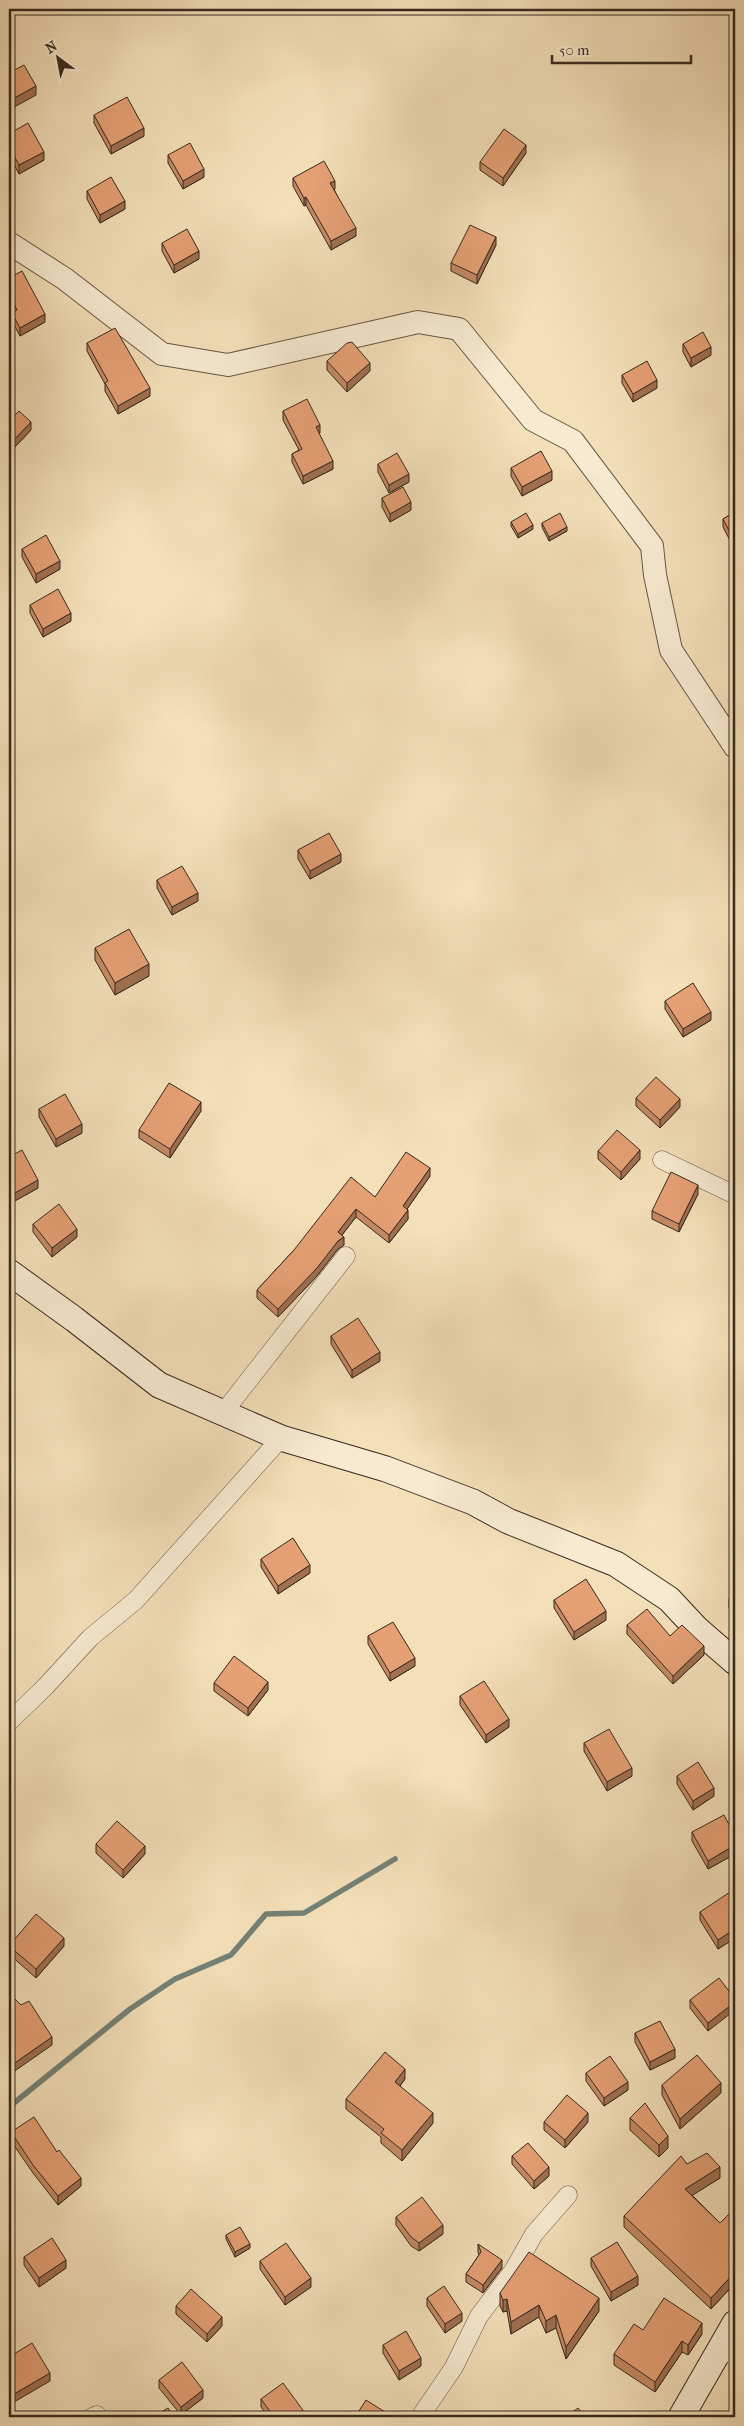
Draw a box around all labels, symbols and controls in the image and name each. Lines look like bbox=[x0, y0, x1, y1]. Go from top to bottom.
north arrow bbox=[32, 32, 82, 82]
scale bar bbox=[552, 32, 690, 64]
text: N bbox=[42, 37, 61, 57]
text: 50 m bbox=[559, 41, 590, 59]

